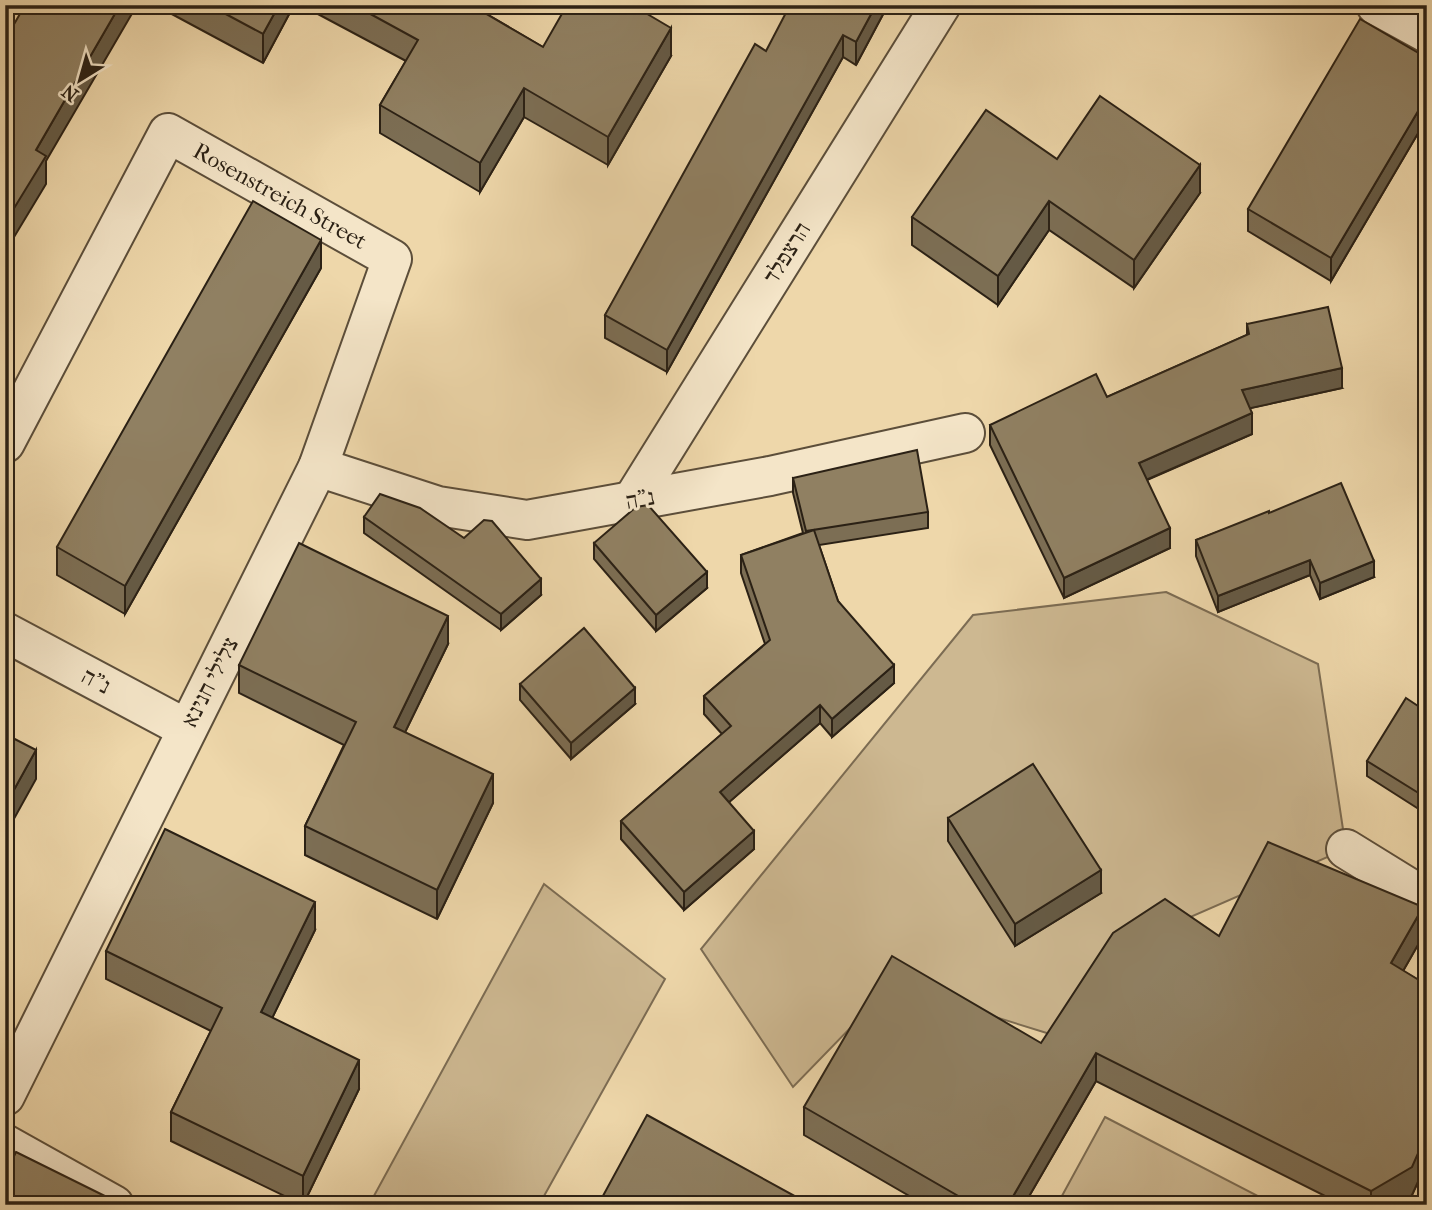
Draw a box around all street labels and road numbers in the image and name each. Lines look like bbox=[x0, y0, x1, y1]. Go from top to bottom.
street label: Rosenstreich Street bbox=[189, 137, 371, 255]
street label: הרצפלד bbox=[758, 217, 816, 289]
street label: נ"ה bbox=[623, 483, 657, 515]
street label: צלילי חנינא bbox=[176, 633, 244, 731]
street label: נ"ה bbox=[77, 662, 115, 700]

